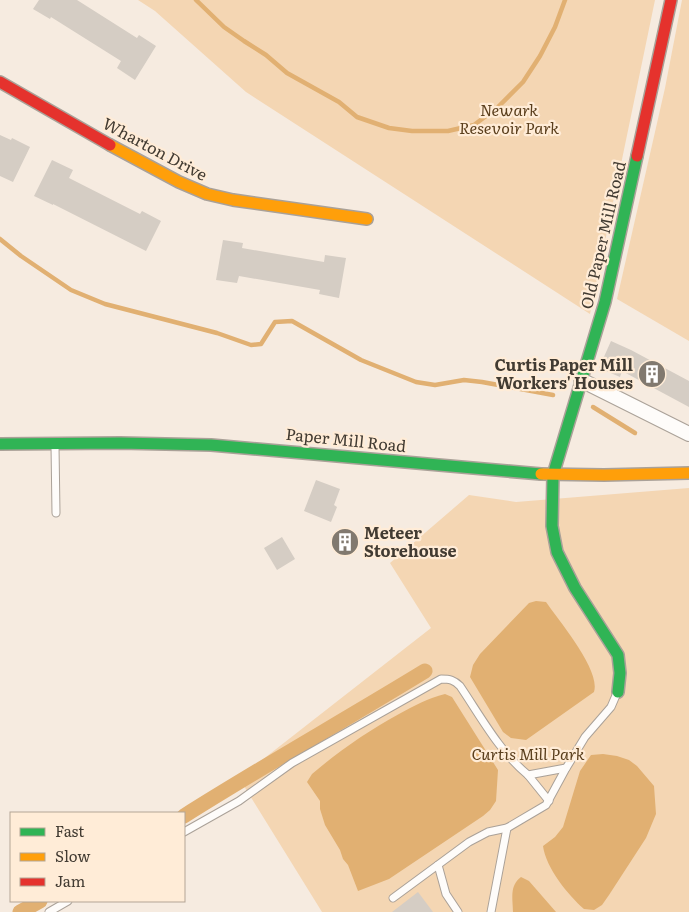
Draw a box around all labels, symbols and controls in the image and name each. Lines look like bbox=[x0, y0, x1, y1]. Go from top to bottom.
park label: Newark Resevoir Park bbox=[459, 97, 559, 139]
street label: Wharton Drive bbox=[99, 110, 212, 186]
street label: Old Paper Mill Road bbox=[573, 158, 631, 311]
place label: Curtis Paper Mill Workers' Houses bbox=[494, 352, 633, 394]
building icon: Curtis Paper Mill Workers' Houses bbox=[637, 359, 667, 389]
street label: Paper Mill Road bbox=[285, 421, 408, 457]
place label: Meteer Storehouse bbox=[364, 520, 456, 562]
building icon: Meteer Storehouse bbox=[330, 527, 360, 557]
park label: Curtis Mill Park bbox=[471, 741, 585, 765]
legend bbox=[10, 812, 185, 902]
text: Fast bbox=[55, 819, 84, 842]
text: Slow bbox=[55, 844, 90, 867]
text: Jam bbox=[55, 869, 86, 892]

